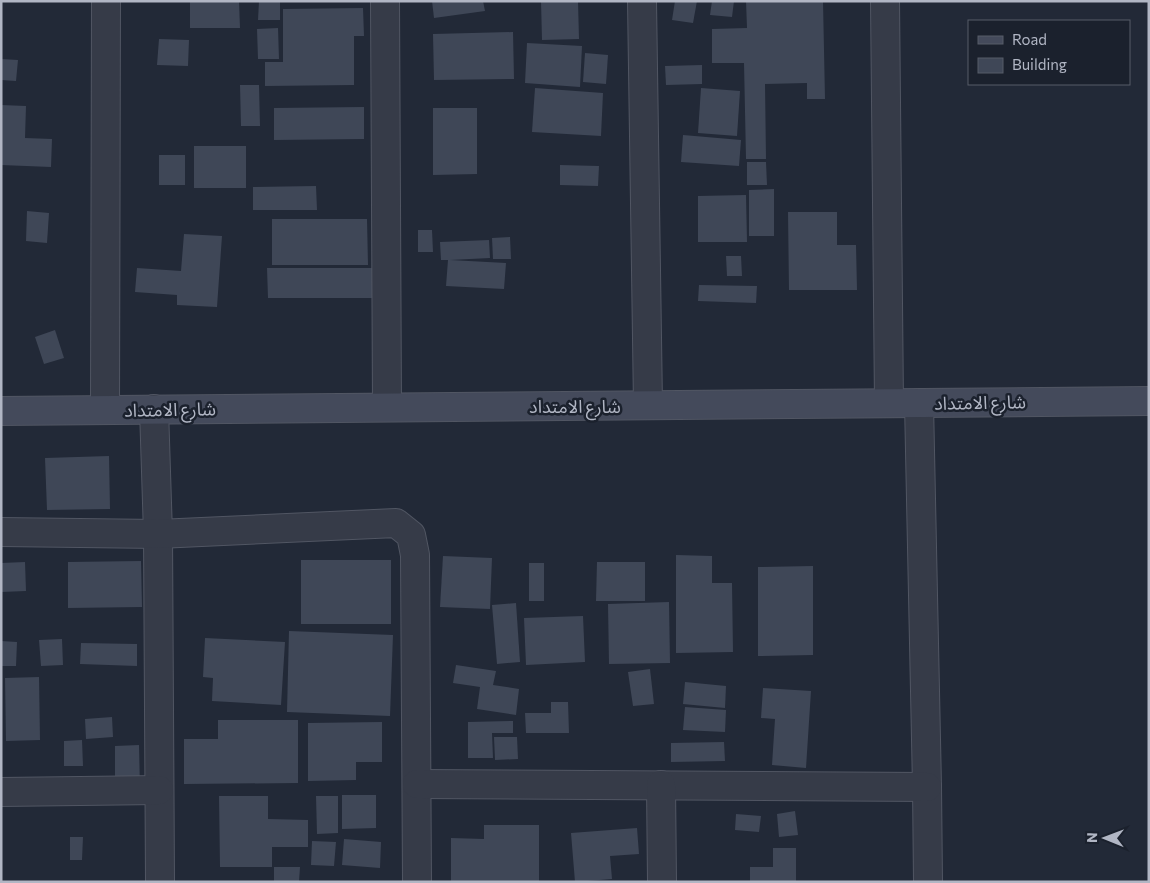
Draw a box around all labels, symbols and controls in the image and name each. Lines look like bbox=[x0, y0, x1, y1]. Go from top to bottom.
legend bbox=[968, 20, 1130, 85]
text: Road bbox=[1012, 30, 1047, 48]
text: Building bbox=[1012, 55, 1067, 73]
street label: شارع الامتداد bbox=[934, 390, 1026, 418]
street label: شارع الامتداد bbox=[529, 395, 621, 421]
street label: شارع الامتداد bbox=[124, 397, 216, 425]
north arrow bbox=[1080, 813, 1130, 863]
text: N bbox=[1083, 832, 1100, 843]

